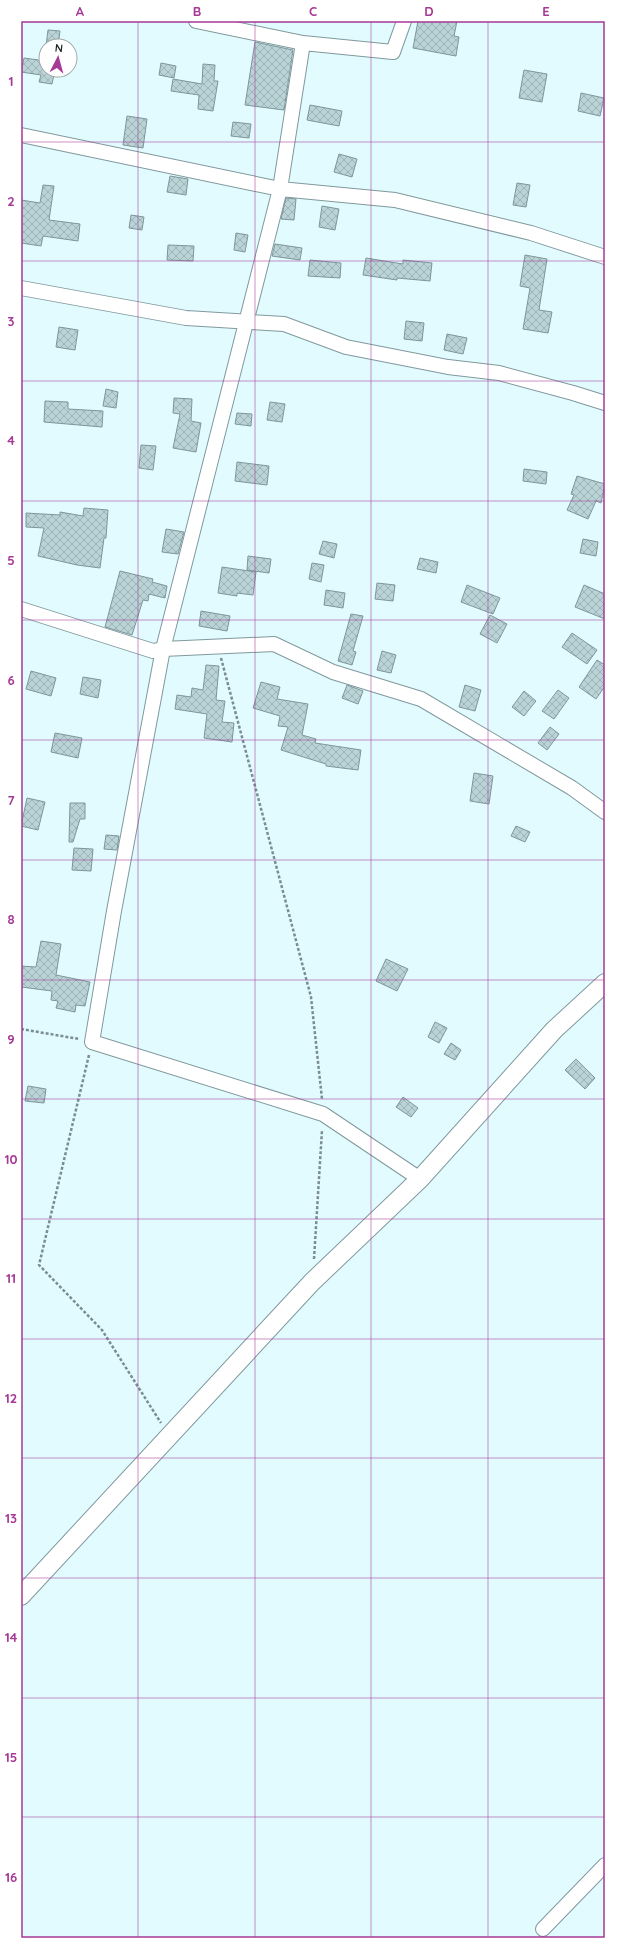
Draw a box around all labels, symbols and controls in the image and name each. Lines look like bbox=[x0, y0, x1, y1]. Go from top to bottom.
text: A bbox=[76, 3, 85, 19]
text: B bbox=[193, 3, 201, 19]
text: C bbox=[309, 3, 317, 19]
text: D bbox=[424, 3, 434, 19]
text: E bbox=[542, 3, 550, 19]
north arrow bbox=[38, 38, 78, 78]
text: N bbox=[54, 41, 64, 55]
text: 1 bbox=[8, 73, 14, 89]
text: 2 bbox=[7, 193, 15, 209]
text: 3 bbox=[8, 313, 15, 329]
text: 4 bbox=[7, 432, 15, 448]
text: 5 bbox=[7, 552, 15, 568]
text: 6 bbox=[7, 672, 15, 688]
text: 7 bbox=[7, 792, 15, 808]
text: 8 bbox=[7, 911, 15, 927]
text: 9 bbox=[7, 1031, 15, 1047]
text: 10 bbox=[4, 1151, 18, 1167]
text: 11 bbox=[6, 1270, 16, 1286]
text: 12 bbox=[5, 1390, 17, 1406]
text: 13 bbox=[5, 1510, 17, 1526]
text: 14 bbox=[5, 1629, 18, 1645]
text: 15 bbox=[5, 1749, 17, 1765]
text: 16 bbox=[5, 1869, 17, 1885]

